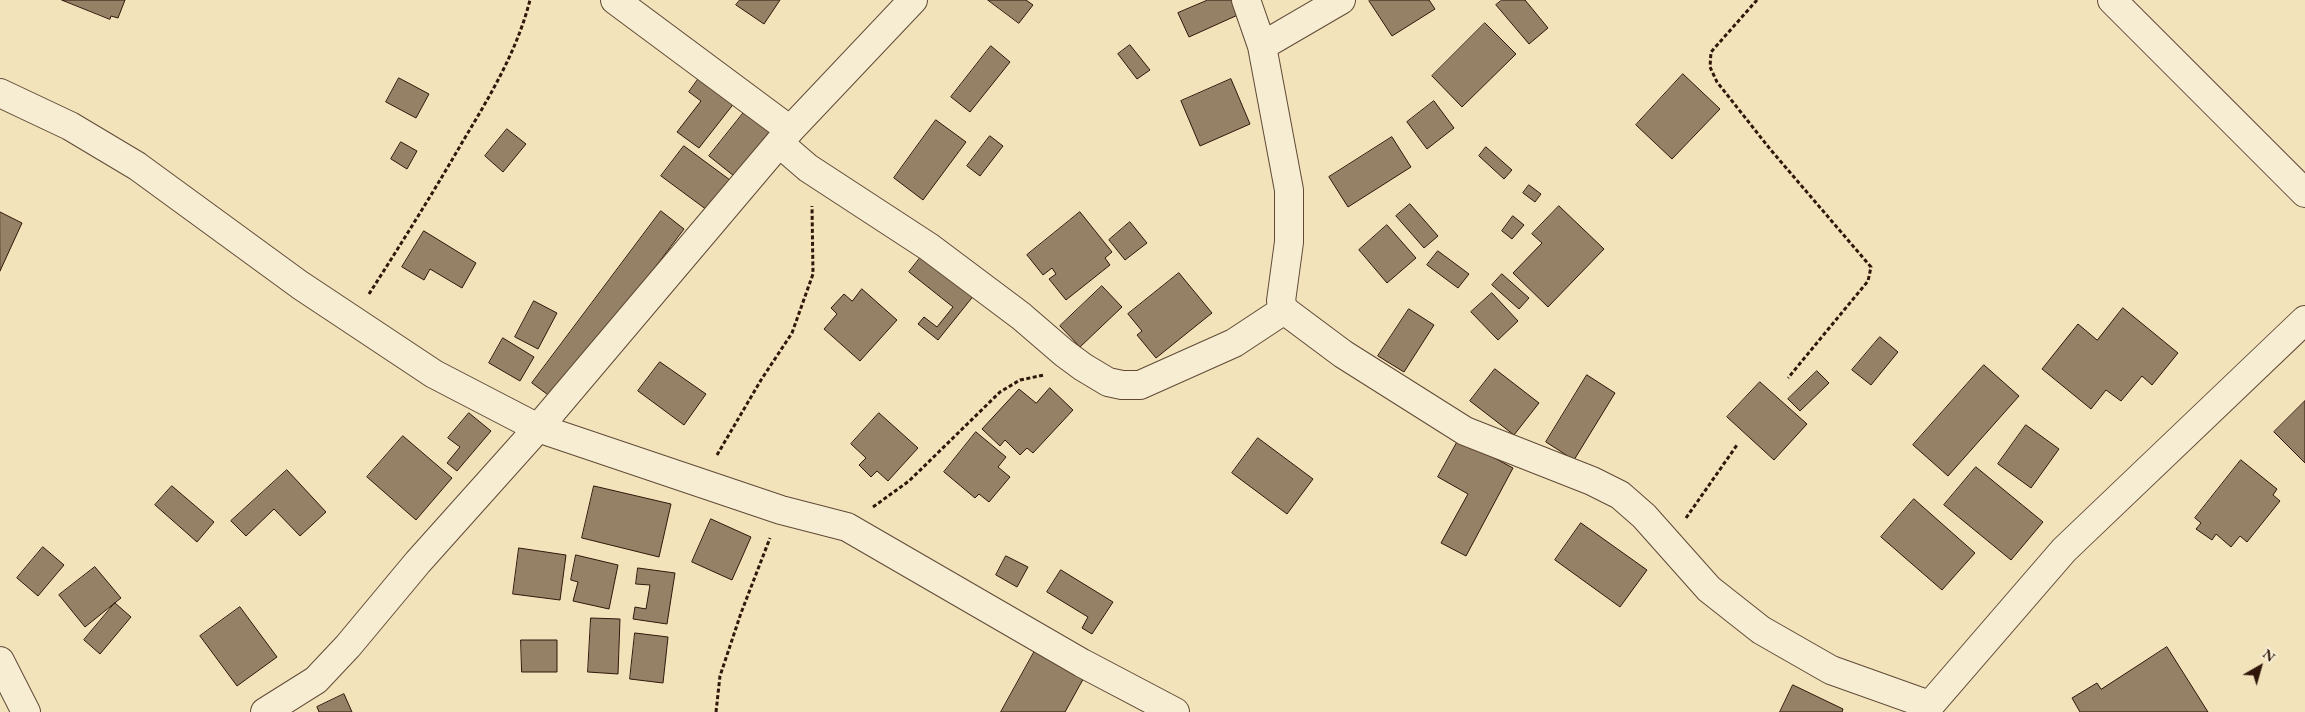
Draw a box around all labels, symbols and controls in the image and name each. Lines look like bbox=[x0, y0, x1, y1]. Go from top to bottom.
north arrow bbox=[2235, 642, 2285, 692]
text: N bbox=[2259, 645, 2279, 666]

